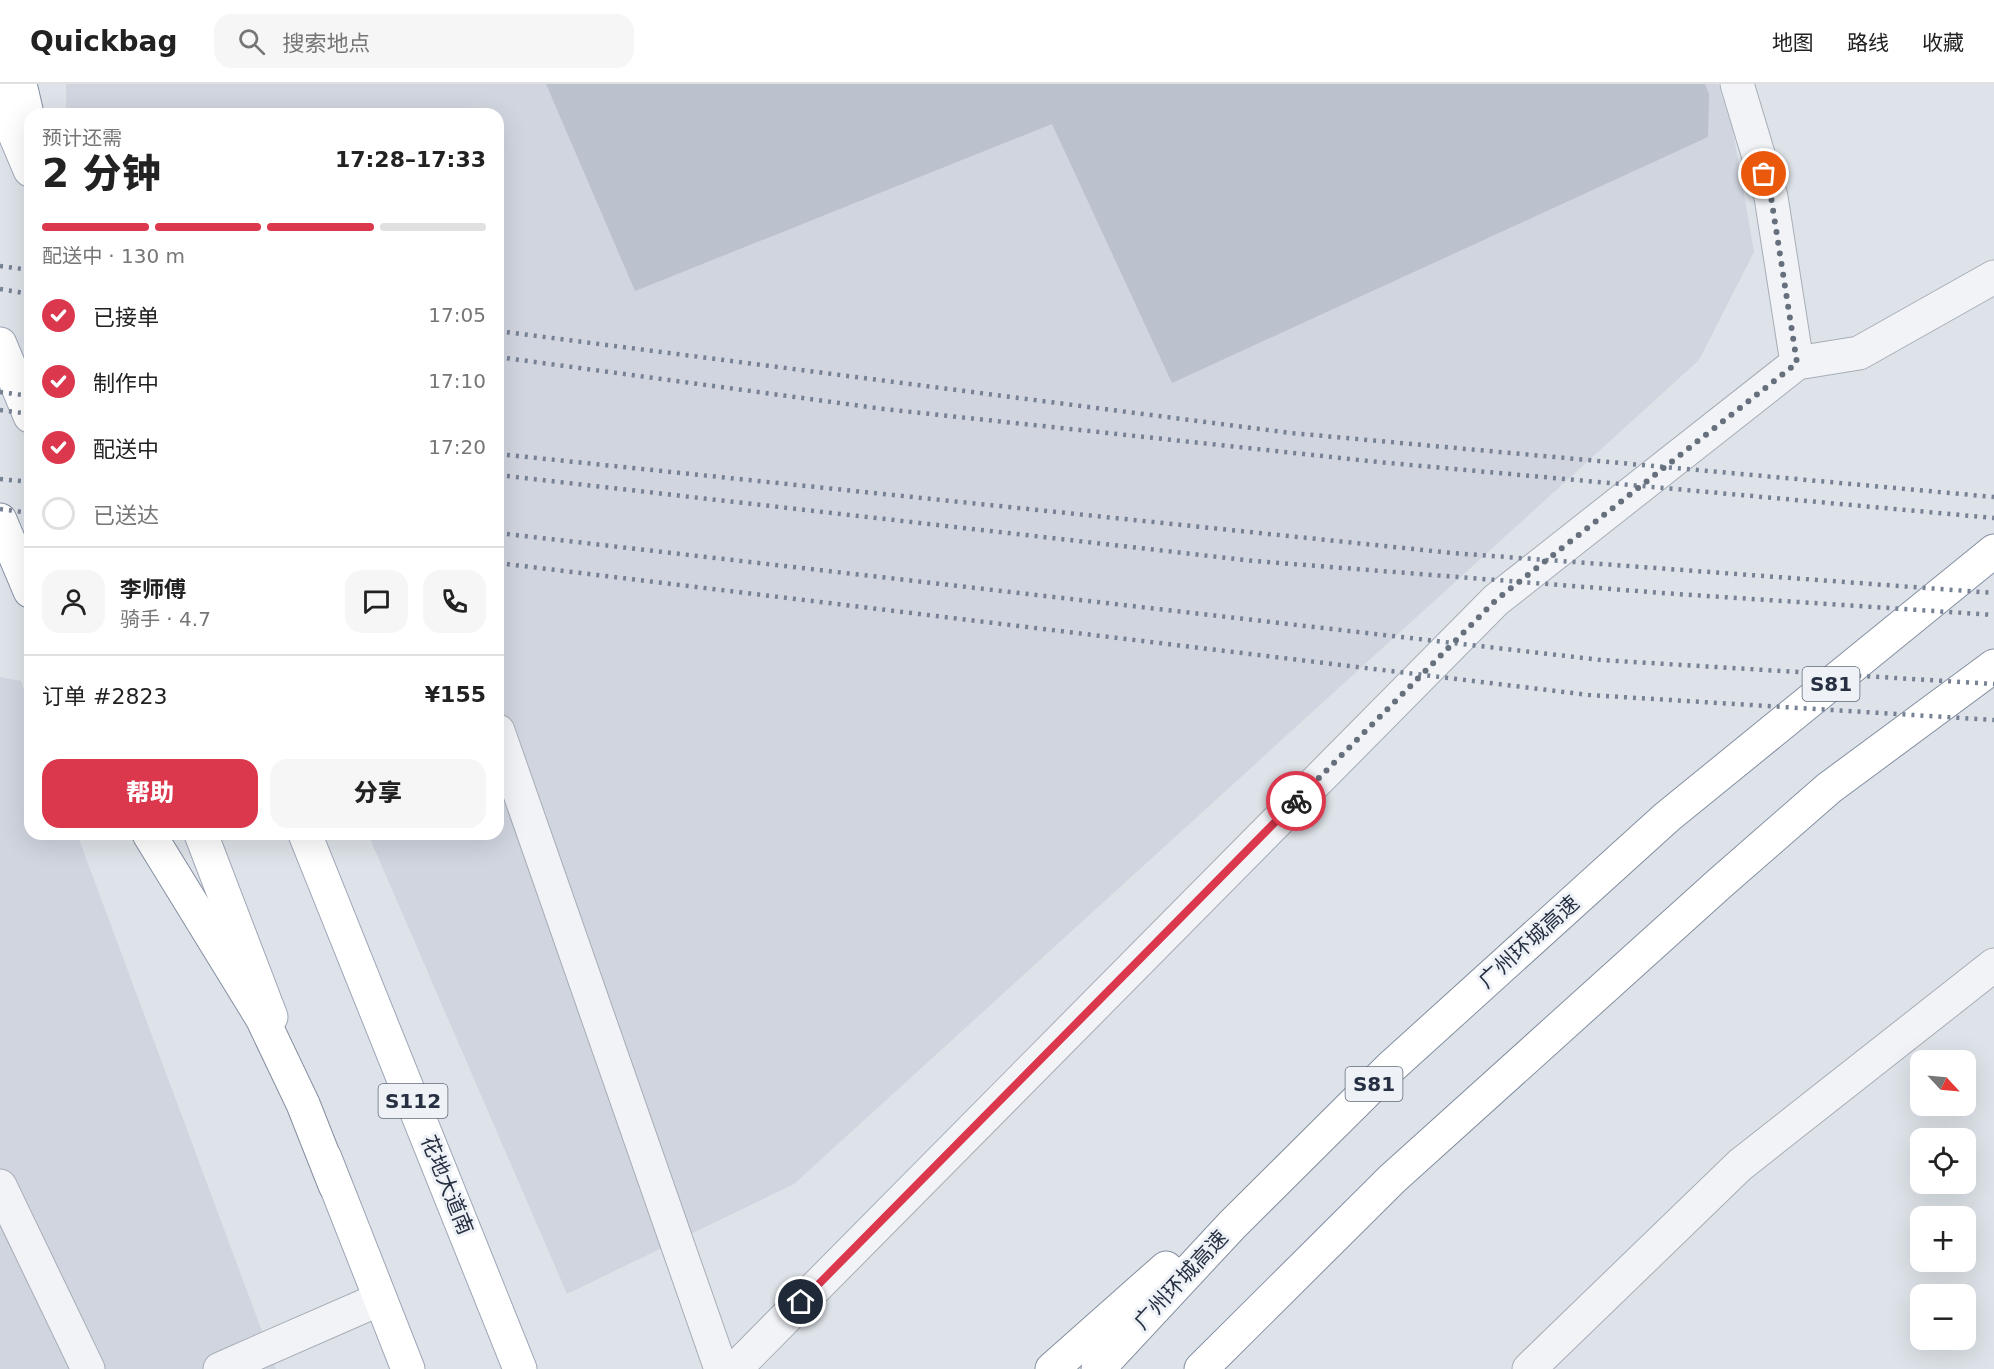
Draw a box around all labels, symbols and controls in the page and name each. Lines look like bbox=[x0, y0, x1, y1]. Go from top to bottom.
search box bbox=[214, 14, 634, 68]
text: Quickbag bbox=[30, 25, 178, 58]
icon: search bbox=[235, 25, 268, 58]
text: 搜索地点 bbox=[283, 31, 371, 56]
text: 地图 bbox=[1772, 31, 1814, 55]
text: 路线 bbox=[1847, 31, 1889, 55]
text: 收藏 bbox=[1922, 31, 1964, 55]
text: 预计还需 bbox=[42, 126, 122, 150]
text: 17:28–17:33 bbox=[335, 147, 486, 172]
pin bbox=[1738, 148, 1789, 199]
text: 2 分钟 bbox=[42, 151, 161, 196]
icon: bag bbox=[1747, 157, 1780, 190]
text: 配送中 · 130 m bbox=[42, 244, 185, 268]
icon: check bbox=[42, 299, 75, 332]
text: 17:05 bbox=[428, 303, 486, 327]
text: 已接单 bbox=[93, 305, 159, 330]
icon: check bbox=[42, 365, 75, 398]
text: 17:10 bbox=[428, 369, 486, 393]
text: 制作中 bbox=[93, 371, 159, 396]
icon: check bbox=[42, 431, 75, 464]
text: 17:20 bbox=[428, 435, 486, 459]
text: 配送中 bbox=[93, 437, 159, 462]
text: 已送达 bbox=[93, 503, 159, 528]
button: person bbox=[42, 570, 105, 633]
button: chat bbox=[345, 570, 408, 633]
button: phone bbox=[423, 570, 486, 633]
text: 李师傅 bbox=[120, 577, 186, 602]
text: 骑手 · 4.7 bbox=[120, 607, 211, 631]
road number: S81 bbox=[1802, 667, 1860, 701]
text: ¥155 bbox=[425, 682, 486, 707]
text: 订单 #2823 bbox=[42, 684, 167, 709]
button: 帮助 bbox=[42, 759, 258, 828]
button: 分享 bbox=[270, 759, 486, 828]
courier bbox=[1266, 771, 1326, 831]
icon: bike bbox=[1280, 785, 1313, 818]
street label: 广州环城高速 bbox=[1474, 891, 1584, 993]
north arrow bbox=[1910, 1050, 1976, 1116]
map controls bbox=[1910, 1050, 1976, 1350]
road number: S81 bbox=[1346, 1067, 1402, 1101]
road number: S112 bbox=[378, 1084, 448, 1118]
button: locate bbox=[1910, 1128, 1976, 1194]
street label: 花地大道南 bbox=[416, 1132, 478, 1238]
button: + bbox=[1910, 1206, 1976, 1272]
street label: 广州环城高速 bbox=[1129, 1226, 1233, 1334]
pin bbox=[775, 1276, 826, 1327]
button: − bbox=[1910, 1284, 1976, 1350]
icon: home bbox=[784, 1285, 817, 1318]

